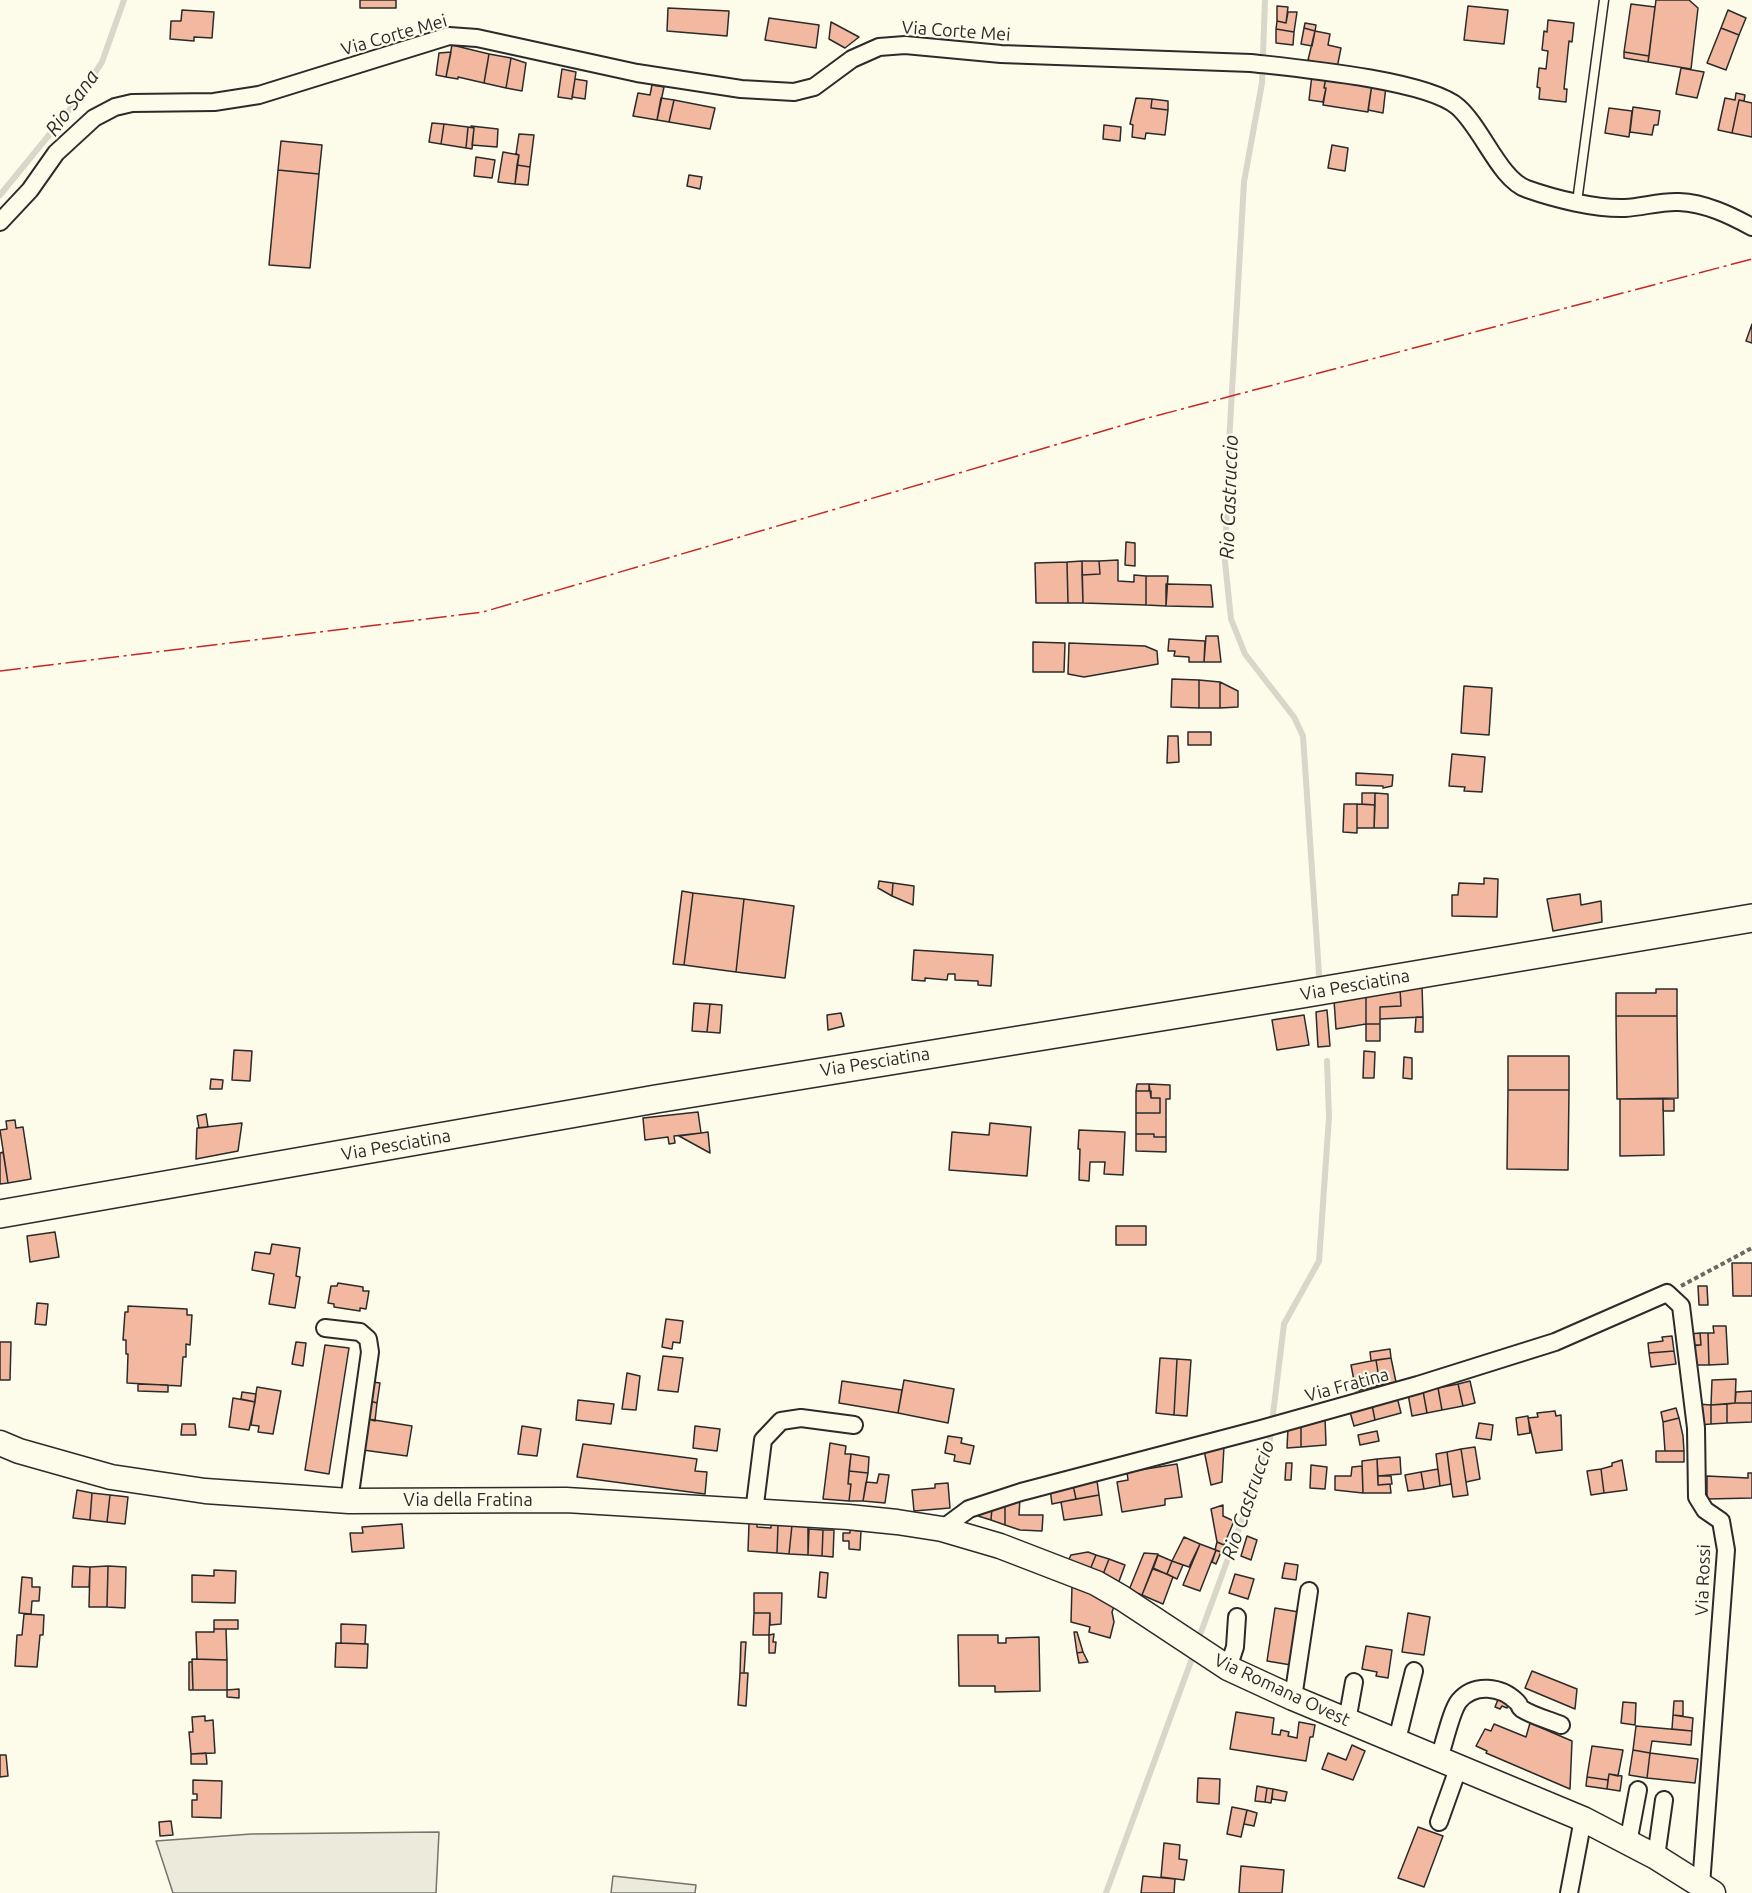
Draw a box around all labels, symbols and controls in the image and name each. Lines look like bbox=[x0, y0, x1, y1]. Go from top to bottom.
street label: Via Corte Mei bbox=[339, 10, 449, 60]
street label: Via Corte Mei bbox=[901, 16, 1011, 46]
water label: Rio Sana bbox=[40, 65, 104, 141]
water label: Rio Castruccio bbox=[1215, 434, 1243, 560]
street label: Via Pesciatina bbox=[1299, 965, 1411, 1005]
street label: Via Pesciatina bbox=[819, 1043, 931, 1081]
street label: Via Pesciatina bbox=[340, 1125, 452, 1165]
street label: Via Fratina bbox=[1303, 1363, 1391, 1407]
water label: Rio Castruccio bbox=[1216, 1437, 1280, 1563]
street label: Via della Fratina bbox=[403, 1489, 533, 1511]
street label: Via Rossi bbox=[1691, 1544, 1715, 1616]
street label: Via Romana Ovest bbox=[1211, 1649, 1353, 1731]

